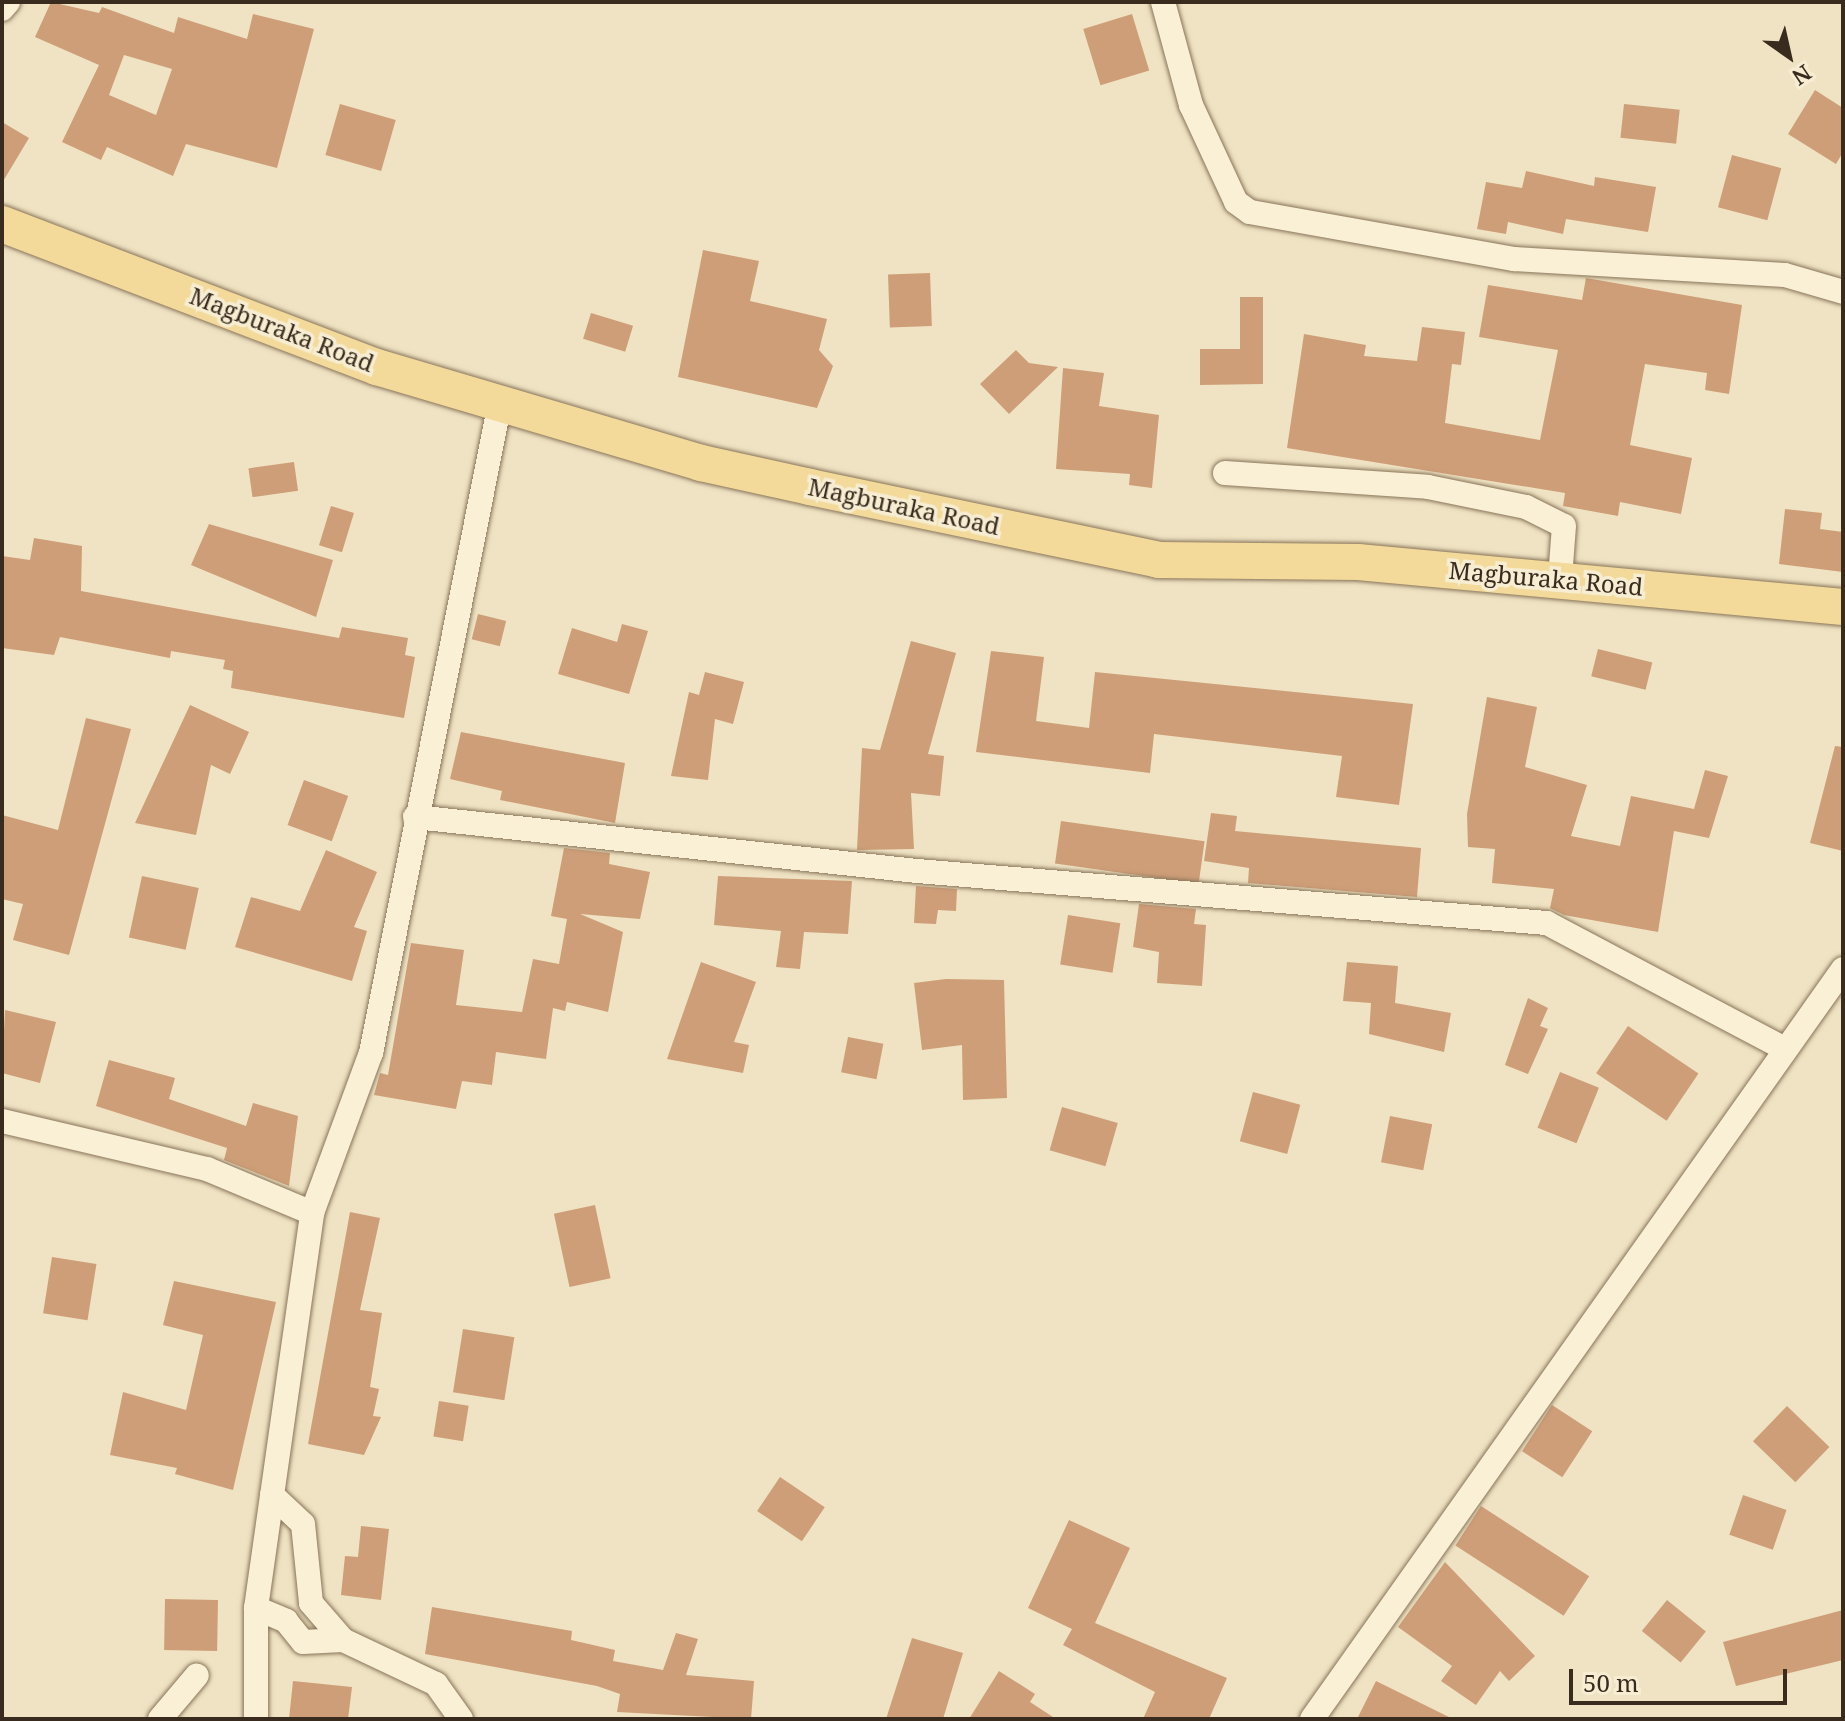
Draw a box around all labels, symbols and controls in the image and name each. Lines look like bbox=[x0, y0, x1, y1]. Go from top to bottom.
north arrow bbox=[1749, 16, 1829, 96]
text: N bbox=[1787, 59, 1818, 93]
street label: Magburaka Road bbox=[186, 281, 378, 377]
street label: Magburaka Road bbox=[806, 472, 1002, 540]
street label: Magburaka Road bbox=[1448, 555, 1644, 601]
scale bar bbox=[1573, 1653, 1791, 1703]
text: 50 m bbox=[1583, 1666, 1639, 1699]

